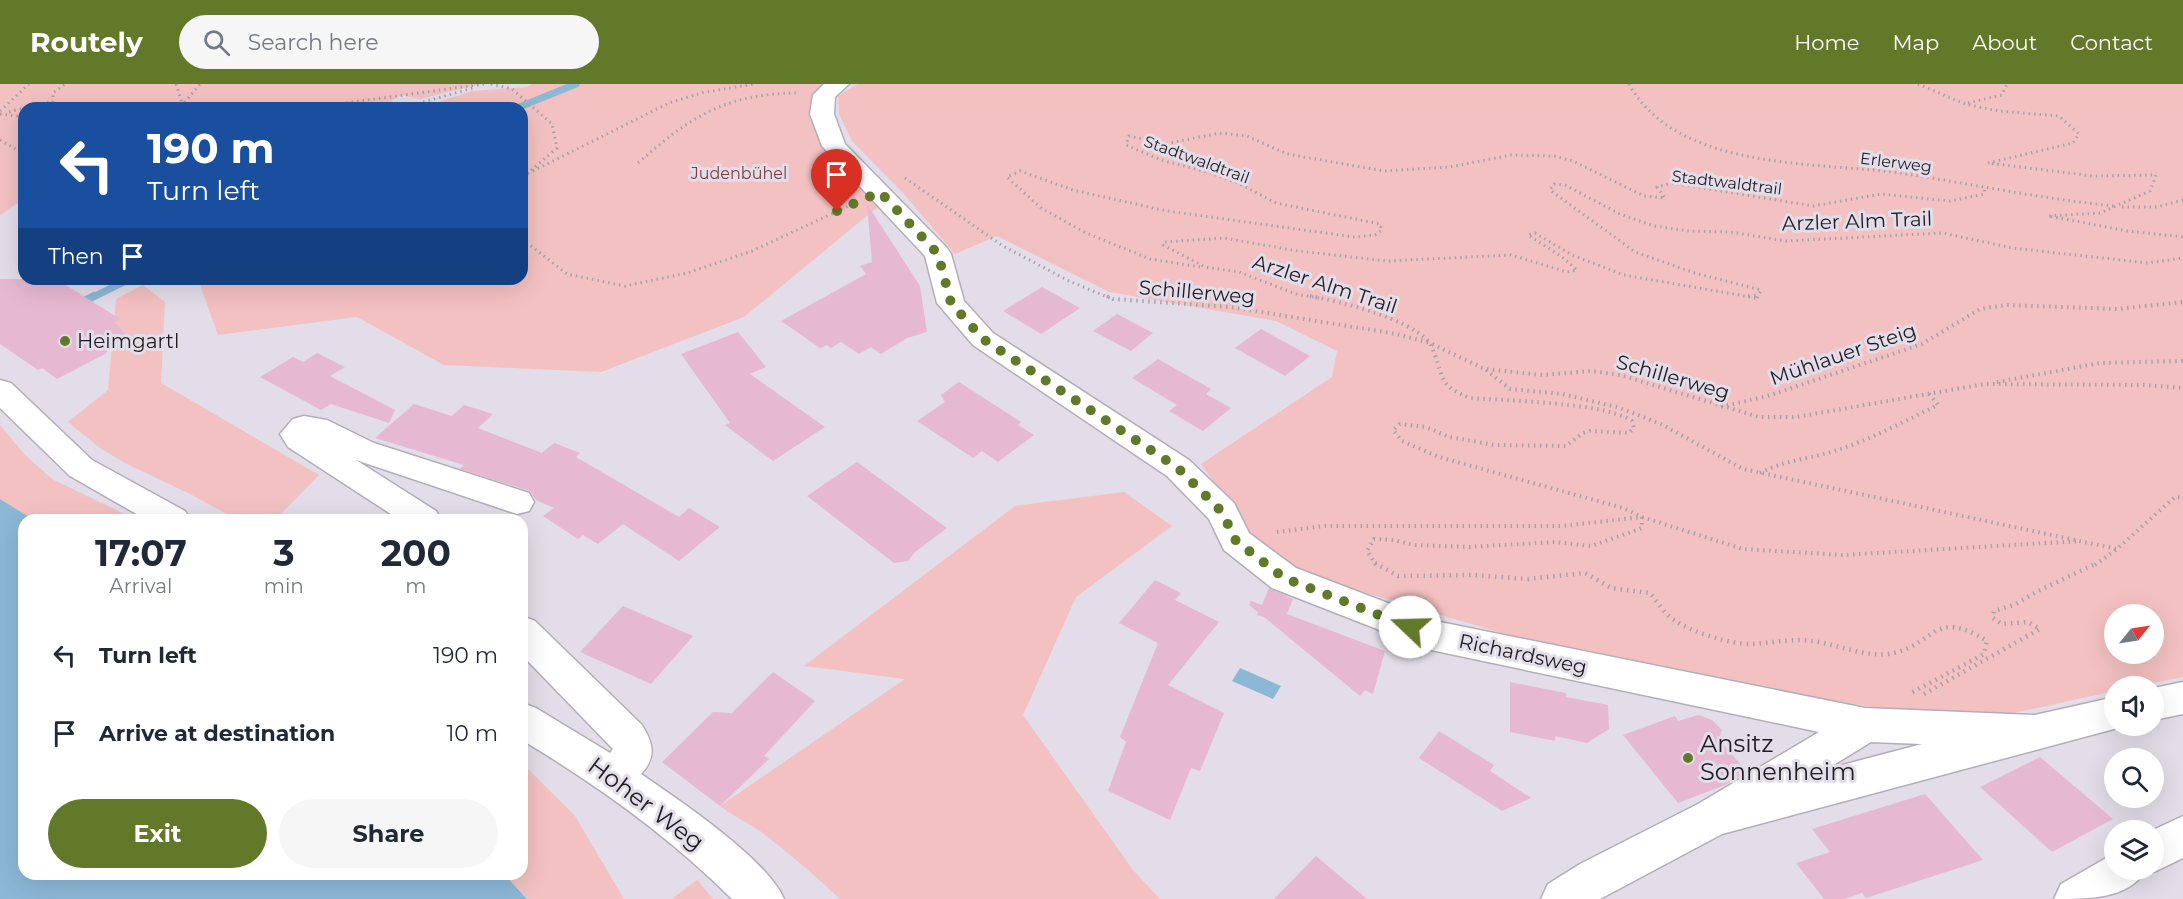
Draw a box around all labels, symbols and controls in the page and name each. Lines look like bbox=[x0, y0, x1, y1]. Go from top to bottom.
search box bbox=[179, 15, 599, 69]
text: Routely bbox=[30, 25, 143, 59]
icon: search bbox=[200, 26, 233, 59]
text: Search here bbox=[248, 29, 379, 56]
text: Home bbox=[1794, 30, 1859, 55]
text: Map bbox=[1892, 30, 1939, 55]
text: About bbox=[1972, 30, 2037, 55]
text: Contact bbox=[2070, 30, 2153, 55]
text: 190 m bbox=[147, 122, 275, 174]
icon: left bbox=[48, 126, 126, 204]
street label: Stadtwaldtrail bbox=[1141, 132, 1252, 187]
pin bbox=[811, 149, 862, 211]
street label: Erlerweg bbox=[1859, 149, 1933, 176]
icon: arrive bbox=[820, 158, 853, 191]
park label: Judenbühel bbox=[690, 164, 787, 183]
street label: Stadtwaldtrail bbox=[1671, 166, 1783, 199]
text: Turn left bbox=[147, 174, 260, 207]
street label: Arzler Alm Trail bbox=[1781, 206, 1933, 236]
icon: arrive bbox=[116, 240, 149, 273]
text: Then bbox=[48, 243, 104, 270]
street label: Arzler Alm Trail bbox=[1250, 249, 1400, 319]
street label: Schillerweg bbox=[1138, 275, 1256, 309]
street label: Mühlauer Steig bbox=[1767, 318, 1919, 390]
place label: Heimgartl bbox=[77, 329, 179, 353]
marker: Heimgartl bbox=[58, 334, 72, 348]
street label: Schillerweg bbox=[1614, 349, 1732, 405]
text: 17:07 bbox=[95, 531, 187, 575]
text: 3 bbox=[273, 531, 294, 575]
text: 200 bbox=[381, 531, 451, 575]
text: Arrival bbox=[109, 574, 172, 598]
text: min bbox=[264, 574, 304, 598]
text: m bbox=[405, 574, 427, 598]
position arrow bbox=[1378, 595, 1442, 659]
north arrow bbox=[2104, 604, 2164, 664]
map controls bbox=[2104, 604, 2164, 880]
street label: Richardsweg bbox=[1457, 629, 1589, 679]
icon: left bbox=[48, 639, 81, 672]
text: Turn left bbox=[99, 642, 197, 669]
text: 190 m bbox=[433, 642, 498, 669]
button: sound bbox=[2104, 676, 2164, 736]
icon: arrive bbox=[48, 717, 81, 750]
text: Arrive at destination bbox=[99, 720, 335, 747]
text: 10 m bbox=[446, 720, 498, 747]
place label: Ansitz Sonnenheim bbox=[1700, 729, 1856, 786]
button: search bbox=[2104, 748, 2164, 808]
street label: Hoher Weg bbox=[583, 751, 710, 857]
marker: Ansitz Sonnenheim bbox=[1681, 751, 1695, 765]
button: Exit bbox=[48, 799, 267, 868]
button: Share bbox=[279, 799, 498, 868]
button: layers bbox=[2104, 820, 2164, 880]

